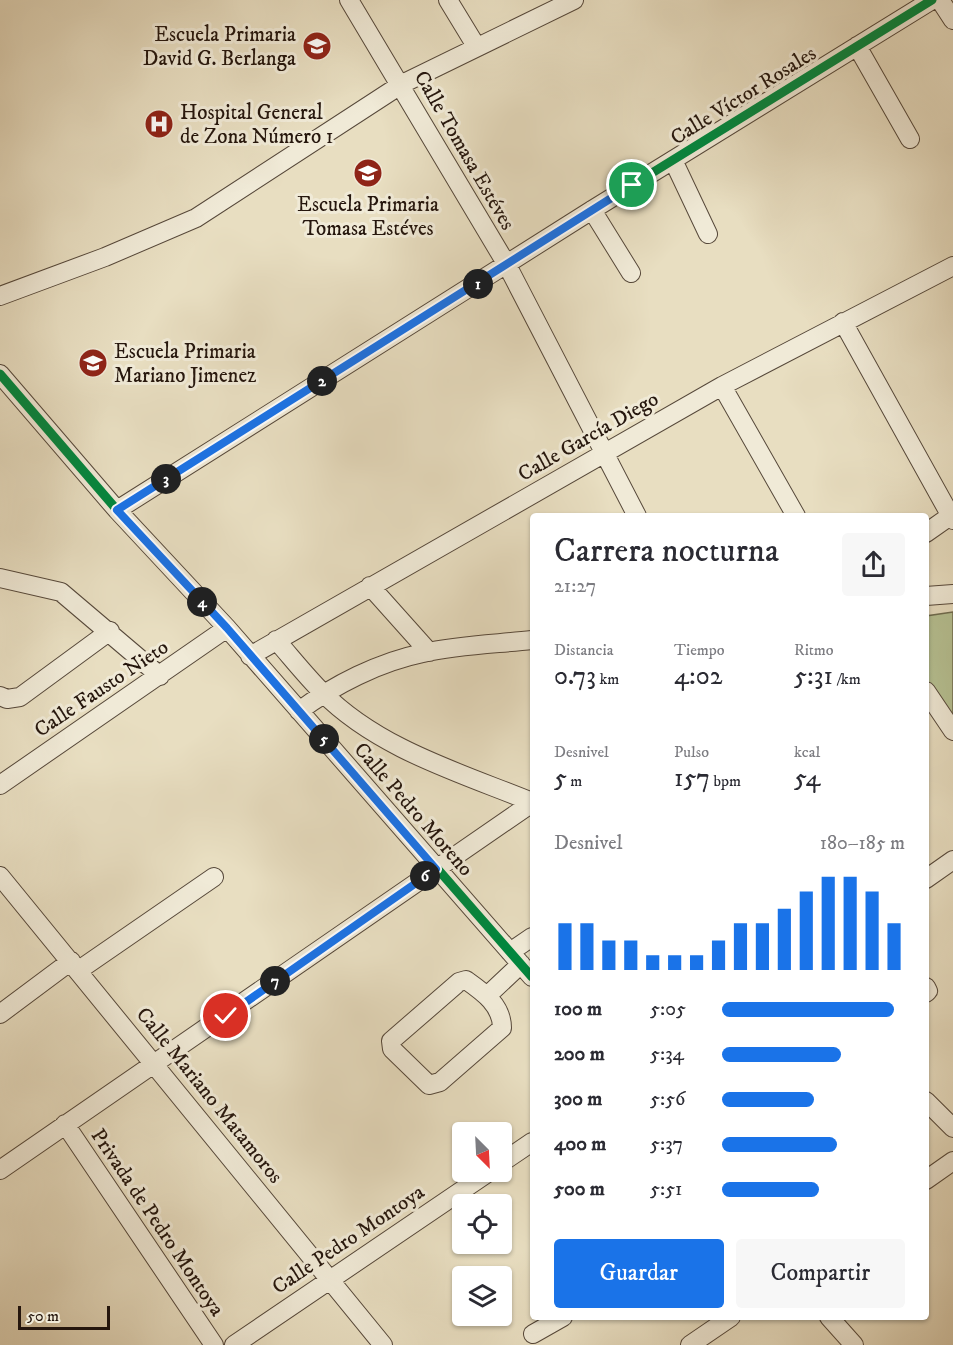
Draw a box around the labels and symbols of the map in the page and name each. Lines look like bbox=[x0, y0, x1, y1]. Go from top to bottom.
place label: Escuela Primaria David G. Berlanga bbox=[143, 22, 296, 72]
school or university icon: Escuela Primaria David G. Berlanga bbox=[301, 30, 333, 62]
street label: Calle Víctor Rosales bbox=[666, 41, 821, 151]
street label: Calle Tomasa Estéves bbox=[408, 66, 520, 235]
place label: Hospital General de Zona Número 1 bbox=[180, 100, 333, 150]
hospital icon: Hospital General de Zona Número 1 bbox=[143, 108, 175, 140]
school or university icon: Escuela Primaria Tomasa Estéves bbox=[352, 157, 384, 189]
pin bbox=[606, 159, 657, 210]
place label: Escuela Primaria Tomasa Estéves bbox=[297, 192, 439, 242]
pin: 1 bbox=[463, 269, 493, 299]
place label: Escuela Primaria Mariano Jimenez bbox=[114, 339, 256, 389]
school or university icon: Escuela Primaria Mariano Jimenez bbox=[77, 347, 109, 379]
pin: 2 bbox=[307, 366, 337, 396]
street label: Calle García Diego bbox=[514, 386, 663, 488]
pin: 3 bbox=[151, 464, 181, 494]
pin: 4 bbox=[187, 587, 217, 617]
street label: Calle Fausto Nieto bbox=[30, 634, 174, 743]
pin: 5 bbox=[309, 724, 339, 754]
street label: Calle Pedro Moreno bbox=[348, 737, 478, 882]
pin: 6 bbox=[410, 861, 440, 891]
pin: 7 bbox=[260, 966, 290, 996]
pin bbox=[200, 990, 251, 1041]
street label: Calle Mariano Matamoros bbox=[130, 1002, 288, 1189]
north arrow bbox=[452, 1122, 512, 1182]
street label: Privada de Pedro Montoya bbox=[85, 1124, 230, 1321]
street label: Calle Pedro Montoya bbox=[267, 1179, 430, 1300]
scale bar bbox=[18, 1303, 110, 1330]

